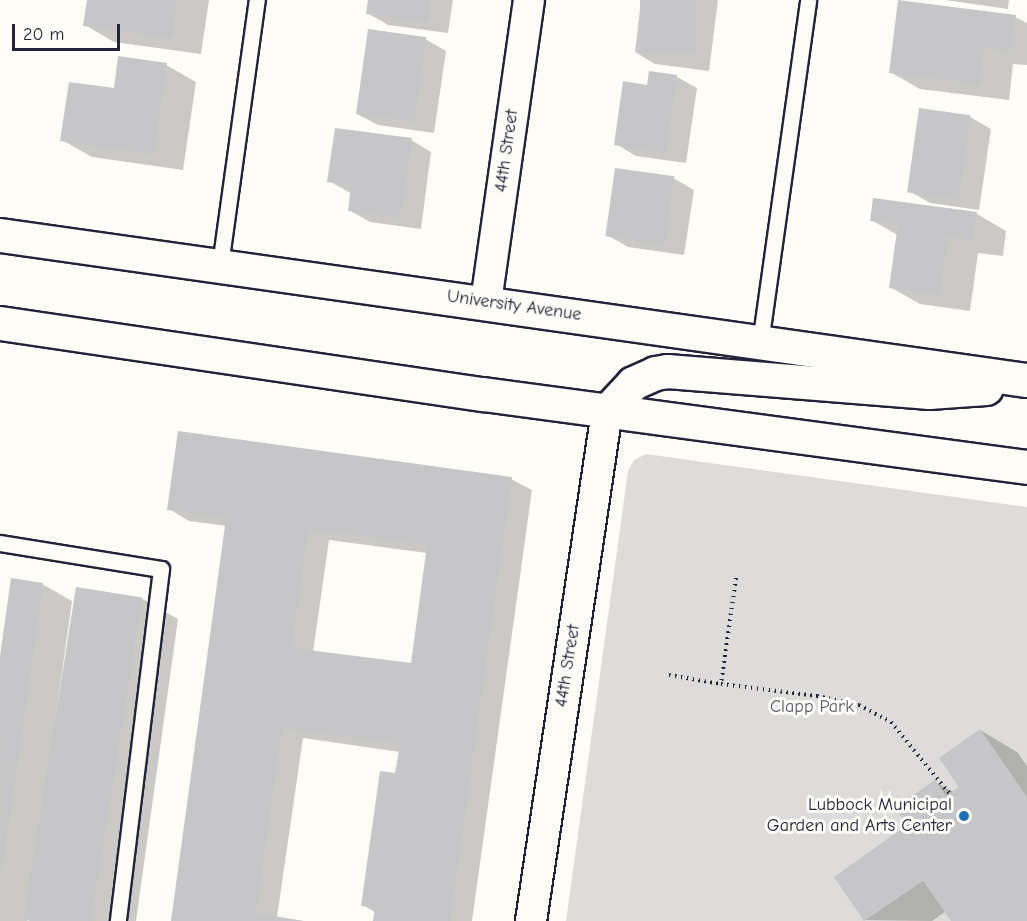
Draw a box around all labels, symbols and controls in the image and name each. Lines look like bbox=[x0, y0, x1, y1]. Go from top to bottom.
scale bar bbox=[15, 12, 123, 50]
text: 20 m bbox=[23, 24, 64, 45]
street label: 44th Street bbox=[491, 108, 523, 194]
street label: University Avenue bbox=[445, 286, 583, 326]
street label: 44th Street bbox=[551, 623, 585, 709]
park label: Clapp Park bbox=[770, 696, 854, 718]
place label: Lubbock Municipal Garden and Arts Center bbox=[767, 795, 952, 838]
marker: Lubbock Municipal Garden and Arts Center bbox=[957, 809, 971, 823]

